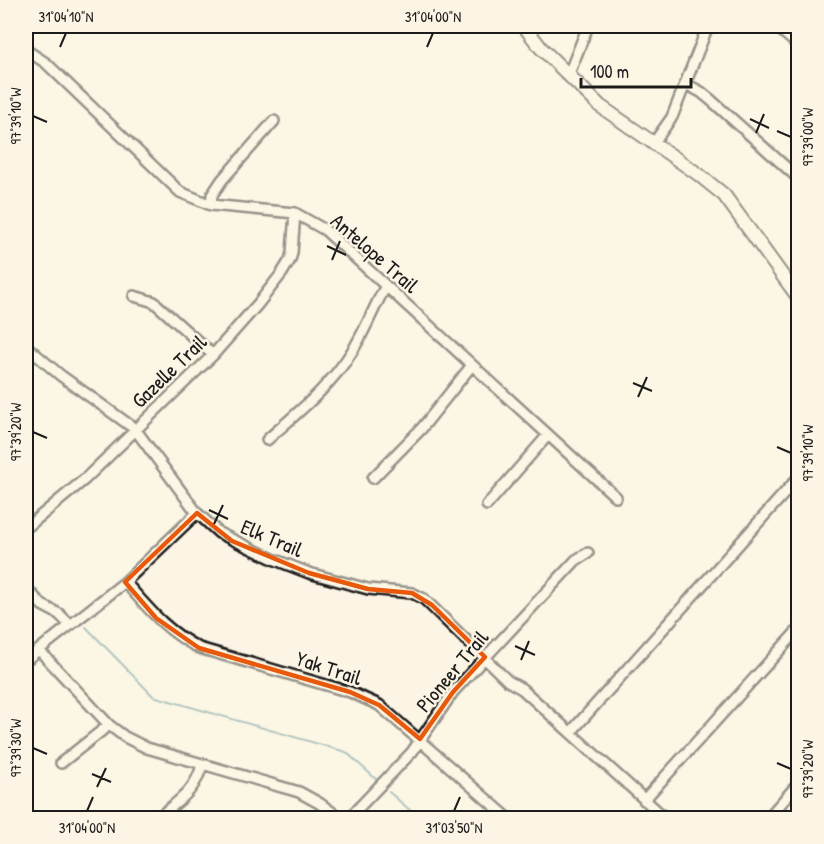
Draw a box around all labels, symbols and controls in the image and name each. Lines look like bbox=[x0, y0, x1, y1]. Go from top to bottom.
text: 31°04'10"N bbox=[38, 6, 94, 27]
text: 31°04'00"N bbox=[405, 6, 461, 27]
scale bar bbox=[581, 51, 690, 89]
text: 100 m bbox=[590, 59, 629, 84]
text: 97°39'10"W bbox=[5, 87, 26, 145]
text: 97°39'00"W bbox=[797, 107, 818, 166]
street label: Antelope Trail bbox=[325, 207, 426, 300]
street label: Gazelle Trail bbox=[125, 328, 213, 414]
text: 97°39'20"W bbox=[5, 402, 26, 461]
text: 97°39'10"W bbox=[797, 424, 818, 482]
street label: Elk Trail bbox=[236, 512, 308, 564]
street label: Pioneer Trail bbox=[409, 624, 495, 718]
street label: Yak Trail bbox=[292, 644, 366, 692]
text: 97°39'30"W bbox=[5, 718, 26, 777]
text: 97°39'20"W bbox=[797, 739, 818, 798]
text: 31°04'00"N bbox=[59, 817, 115, 838]
text: 31°03'50"N bbox=[425, 817, 483, 838]

